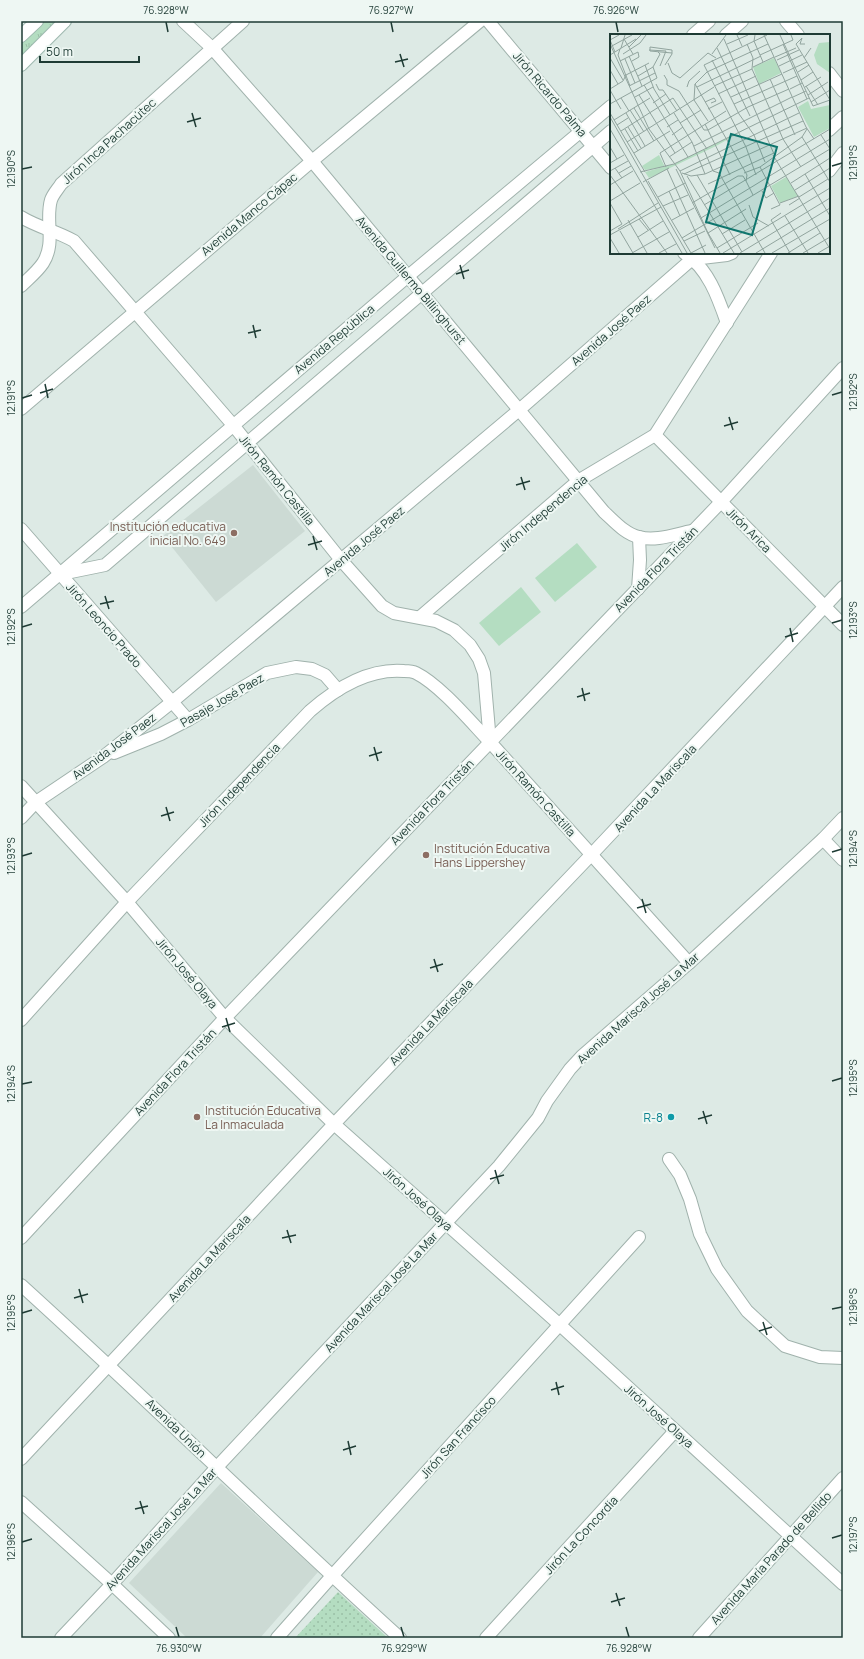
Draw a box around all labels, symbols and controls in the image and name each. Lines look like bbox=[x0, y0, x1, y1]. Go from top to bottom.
text: 76.928°W bbox=[143, 3, 189, 17]
text: 76.927°W bbox=[369, 3, 414, 17]
text: 76.926°W bbox=[593, 3, 640, 17]
inset map bbox=[610, 34, 830, 254]
scale bar bbox=[40, 38, 139, 64]
text: 50 m bbox=[46, 43, 73, 60]
street label: Jirón Ricardo Palma bbox=[509, 48, 591, 140]
street label: Jirón Inca Pachacútec bbox=[58, 94, 160, 188]
text: 12.191°S bbox=[846, 145, 860, 181]
text: 12.190°S bbox=[4, 150, 18, 188]
street label: Avenida Manco Cápac bbox=[197, 168, 301, 260]
street label: Avenida Guillermo Billinghurst bbox=[352, 212, 470, 348]
street label: Avenida José Paez bbox=[567, 290, 655, 370]
street label: Avenida República bbox=[290, 300, 378, 378]
text: 12.192°S bbox=[846, 373, 860, 411]
text: 12.191°S bbox=[4, 380, 18, 416]
street label: Jirón Ramón Castilla bbox=[235, 431, 319, 529]
street label: Jirón Independencia bbox=[495, 471, 591, 555]
street label: Avenida José Paez bbox=[320, 502, 408, 580]
street label: Jirón Arica bbox=[723, 504, 775, 556]
place label: Institución educativa inicial No. 649 bbox=[110, 518, 226, 549]
street label: Avenida Flora Tristán bbox=[610, 522, 702, 616]
marker: Institución educativa inicial No. 649 bbox=[229, 528, 239, 538]
street label: Jirón Leoncio Prado bbox=[62, 579, 146, 671]
text: 12.193°S bbox=[846, 601, 860, 639]
text: 12.192°S bbox=[4, 608, 18, 646]
street label: Pasaje José Paez bbox=[177, 669, 267, 731]
street label: Avenida José Paez bbox=[68, 709, 160, 783]
street label: Jirón Independencia bbox=[194, 739, 284, 831]
street label: Avenida La Mariscala bbox=[610, 741, 700, 835]
street label: Jirón Ramón Castilla bbox=[492, 746, 580, 840]
street label: Avenida Flora Tristán bbox=[386, 755, 478, 849]
text: 12.194°S bbox=[846, 830, 860, 868]
text: 12.193°S bbox=[4, 837, 18, 875]
place label: Institución Educativa Hans Lippershey bbox=[434, 840, 550, 871]
marker: Institución Educativa Hans Lippershey bbox=[421, 850, 431, 860]
street label: Jirón José Olaya bbox=[152, 934, 222, 1012]
street label: Avenida Mariscal José La Mar bbox=[573, 948, 703, 1068]
street label: Avenida La Mariscala bbox=[385, 975, 477, 1069]
street label: Avenida Flora Tristán bbox=[130, 1025, 220, 1119]
text: 12.195°S bbox=[846, 1059, 860, 1097]
text: 12.194°S bbox=[4, 1065, 18, 1103]
place label: Institución Educativa La Inmaculada bbox=[205, 1102, 321, 1133]
place label: R-8 bbox=[643, 1109, 663, 1126]
marker: Institución Educativa La Inmaculada bbox=[192, 1112, 202, 1122]
marker: R-8 bbox=[666, 1112, 676, 1122]
street label: Jirón José Olaya bbox=[380, 1163, 456, 1235]
street label: Avenida La Mariscala bbox=[164, 1211, 254, 1305]
street label: Avenida Mariscal José La Mar bbox=[321, 1228, 442, 1356]
text: 12.196°S bbox=[846, 1288, 860, 1326]
text: 12.195°S bbox=[4, 1294, 18, 1332]
street label: Jirón José Olaya bbox=[621, 1380, 697, 1452]
street label: Jirón San Francisco bbox=[416, 1392, 500, 1482]
street label: Avenida Unión bbox=[142, 1395, 210, 1461]
street label: Avenida Mariscal José La Mar bbox=[101, 1464, 221, 1594]
street label: Avenida María Parado de Bellido bbox=[707, 1488, 835, 1628]
street label: Jirón La Concordia bbox=[540, 1492, 622, 1578]
text: 12.197°S bbox=[846, 1517, 860, 1553]
text: 12.196°S bbox=[4, 1523, 18, 1561]
text: 76.930°W bbox=[156, 1641, 202, 1655]
text: 76.929°W bbox=[381, 1641, 428, 1655]
text: 76.928°W bbox=[606, 1641, 652, 1655]

